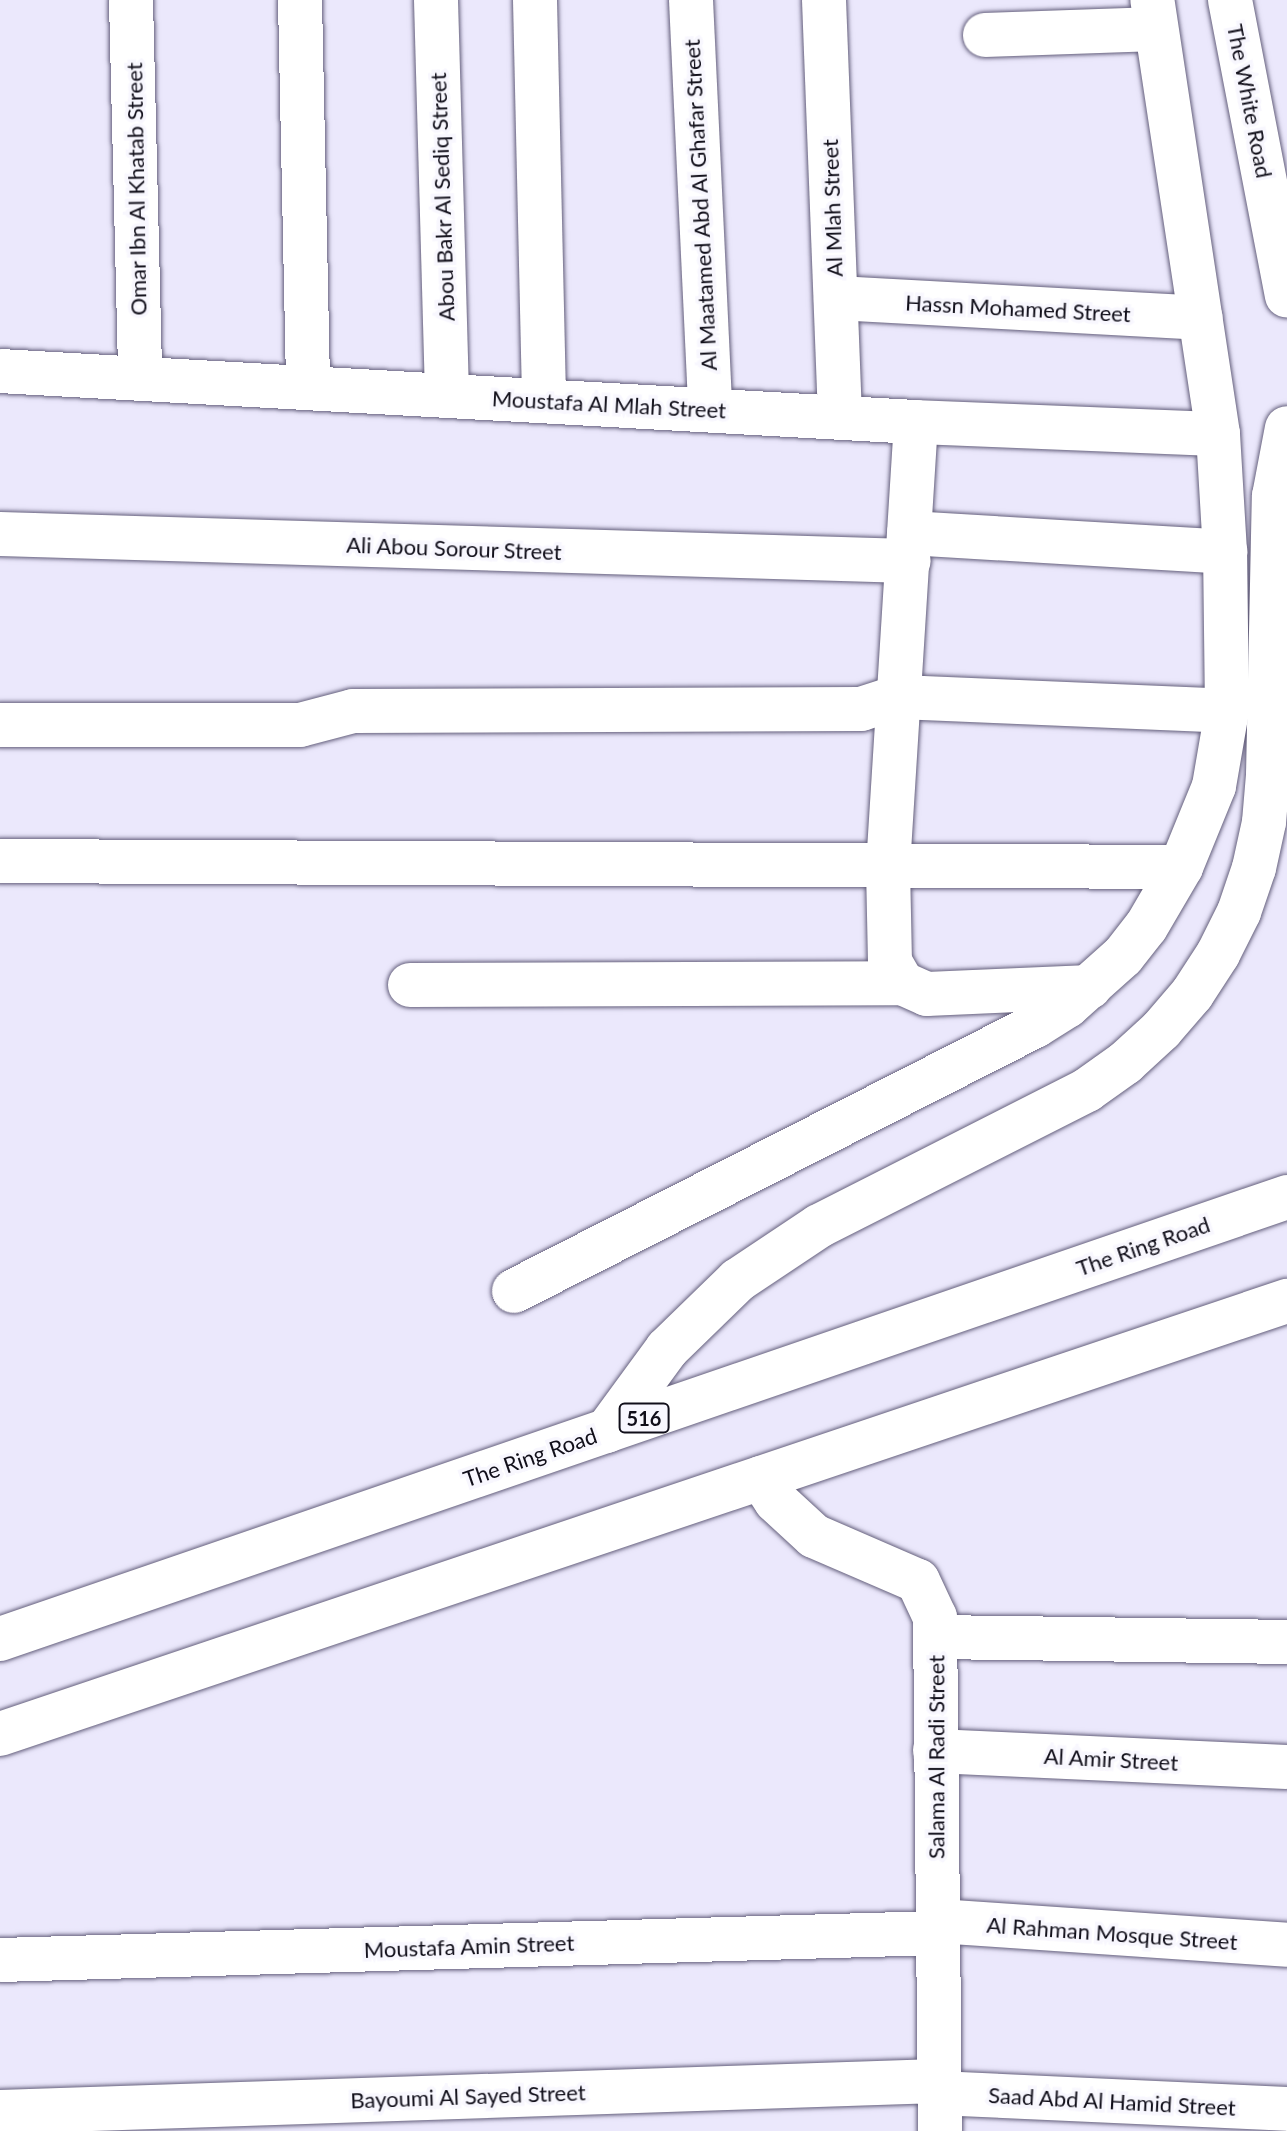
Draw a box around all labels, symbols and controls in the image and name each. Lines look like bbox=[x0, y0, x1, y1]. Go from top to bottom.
street label: The White Road bbox=[1222, 22, 1278, 180]
street label: Al Maatamed Abd Al Ghafar Street bbox=[678, 38, 722, 372]
street label: Omar Ibn Al Khatab Street bbox=[121, 62, 151, 316]
street label: Abou Bakr Al Sediq Street bbox=[424, 72, 460, 322]
street label: Al Mlah Street bbox=[816, 139, 848, 277]
street label: Hassn Mohamed Street bbox=[905, 289, 1131, 327]
street label: Moustafa Al Mlah Street bbox=[491, 385, 727, 423]
street label: Ali Abou Sorour Street bbox=[345, 531, 563, 565]
street label: The Ring Road bbox=[1073, 1211, 1213, 1281]
road number: 516 bbox=[618, 1402, 670, 1434]
street label: The Ring Road bbox=[460, 1422, 600, 1492]
street label: Salama Al Radi Street bbox=[923, 1655, 949, 1859]
street label: Al Amir Street bbox=[1043, 1742, 1179, 1776]
street label: Al Rahman Mosque Street bbox=[986, 1911, 1238, 1955]
street label: Moustafa Amin Street bbox=[363, 1929, 575, 1963]
street label: Bayoumi Al Sayed Street bbox=[350, 2079, 586, 2113]
street label: Saad Abd Al Hamid Street bbox=[987, 2081, 1237, 2121]

